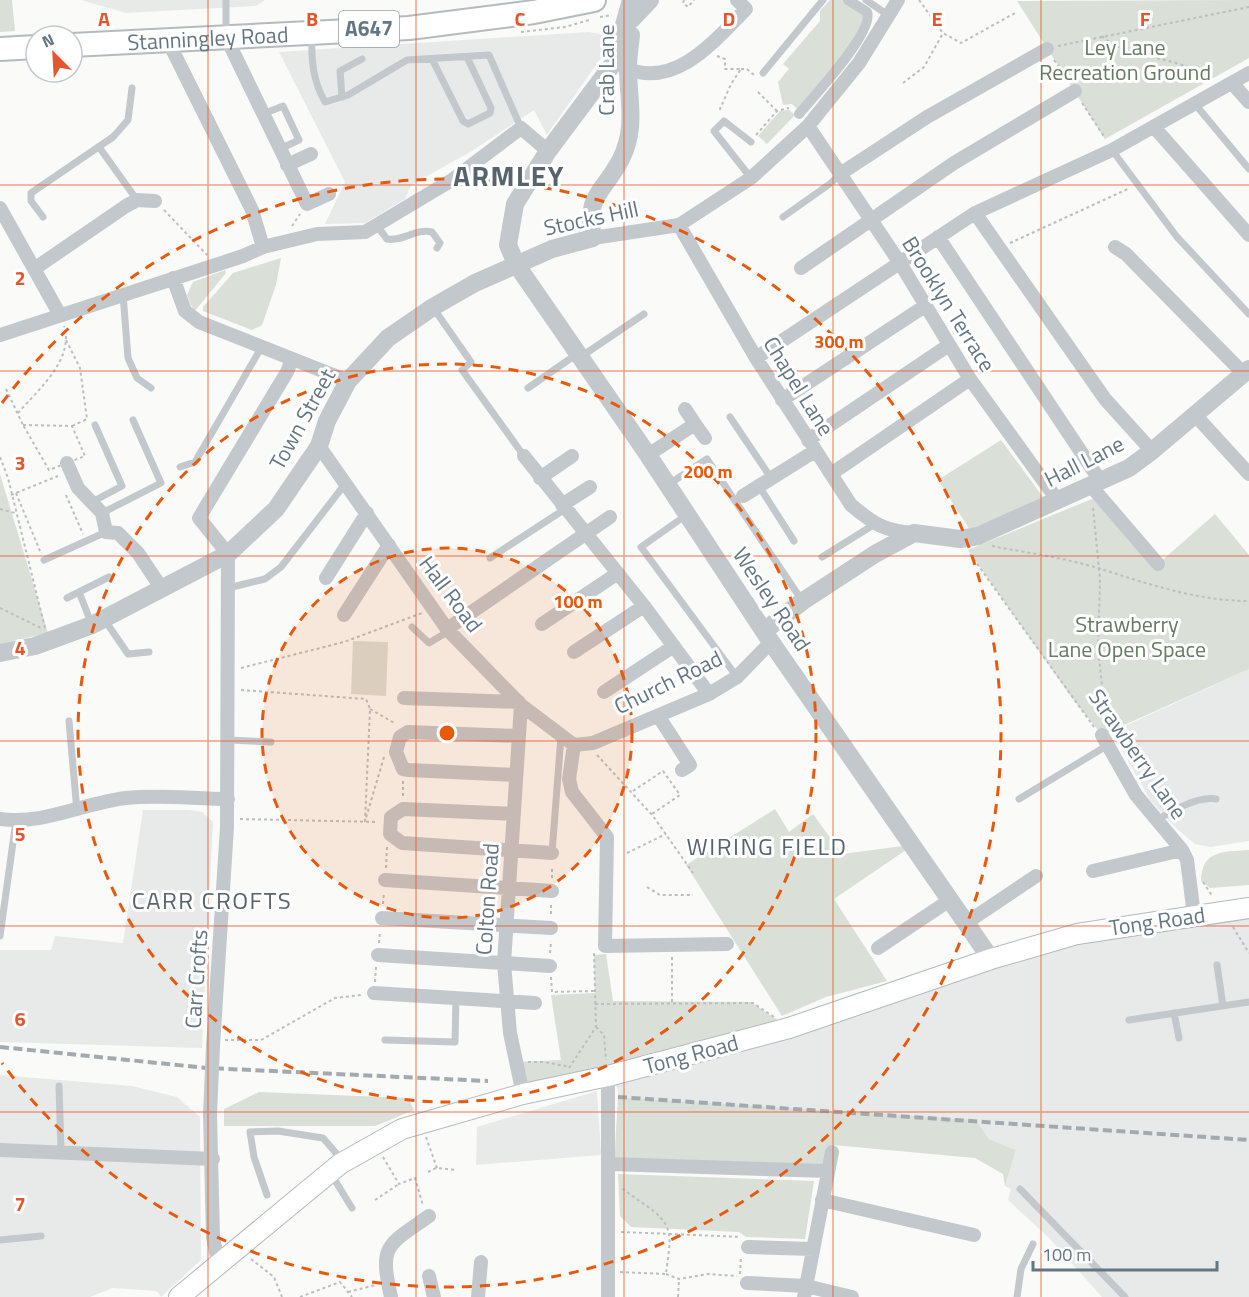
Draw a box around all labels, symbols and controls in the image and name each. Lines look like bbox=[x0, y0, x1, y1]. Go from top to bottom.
text: A bbox=[98, 3, 110, 34]
text: B bbox=[306, 3, 318, 34]
text: C bbox=[515, 3, 526, 34]
text: D bbox=[723, 3, 735, 34]
text: E bbox=[931, 3, 943, 34]
text: F bbox=[1140, 3, 1151, 34]
road number: A647 bbox=[339, 11, 399, 47]
street label: Stanningley Road bbox=[126, 17, 289, 59]
north arrow bbox=[24, 24, 84, 84]
street label: Crab Lane bbox=[589, 24, 623, 116]
text: N bbox=[38, 27, 58, 54]
park label: Ley Lane Recreation Ground bbox=[1039, 30, 1211, 89]
district label: ARMLEY bbox=[453, 154, 565, 197]
street label: Stocks Hill bbox=[540, 191, 642, 245]
street label: Brooklyn Terrace bbox=[894, 229, 1004, 379]
text: 2 bbox=[14, 262, 26, 293]
text: 300 m bbox=[814, 328, 864, 355]
street label: Chapel Lane bbox=[755, 330, 843, 442]
street label: Town Street bbox=[260, 362, 344, 476]
street label: Hall Lane bbox=[1038, 426, 1130, 496]
text: 3 bbox=[14, 447, 26, 478]
text: 200 m bbox=[683, 458, 733, 485]
street label: Wesley Road bbox=[724, 540, 820, 658]
street label: Hall Road bbox=[411, 548, 491, 640]
text: 100 m bbox=[553, 588, 603, 615]
park label: Strawberry Lane Open Space bbox=[1048, 607, 1206, 666]
text: 4 bbox=[14, 632, 26, 663]
street label: Church Road bbox=[608, 641, 728, 723]
street label: Strawberry Lane bbox=[1080, 682, 1196, 826]
centre of rings bbox=[437, 723, 457, 743]
text: 5 bbox=[14, 818, 26, 849]
district label: WIRING FIELD bbox=[687, 828, 847, 864]
street label: Colton Road bbox=[466, 842, 508, 956]
district label: CARR CROFTS bbox=[132, 882, 292, 918]
street label: Tong Road bbox=[1107, 897, 1207, 945]
street label: Carr Crofts bbox=[176, 928, 216, 1030]
text: 6 bbox=[14, 1003, 26, 1034]
street label: Tong Road bbox=[640, 1025, 742, 1083]
text: 7 bbox=[14, 1188, 26, 1219]
scale bar bbox=[1033, 1234, 1218, 1272]
text: 100 m bbox=[1042, 1241, 1091, 1268]

